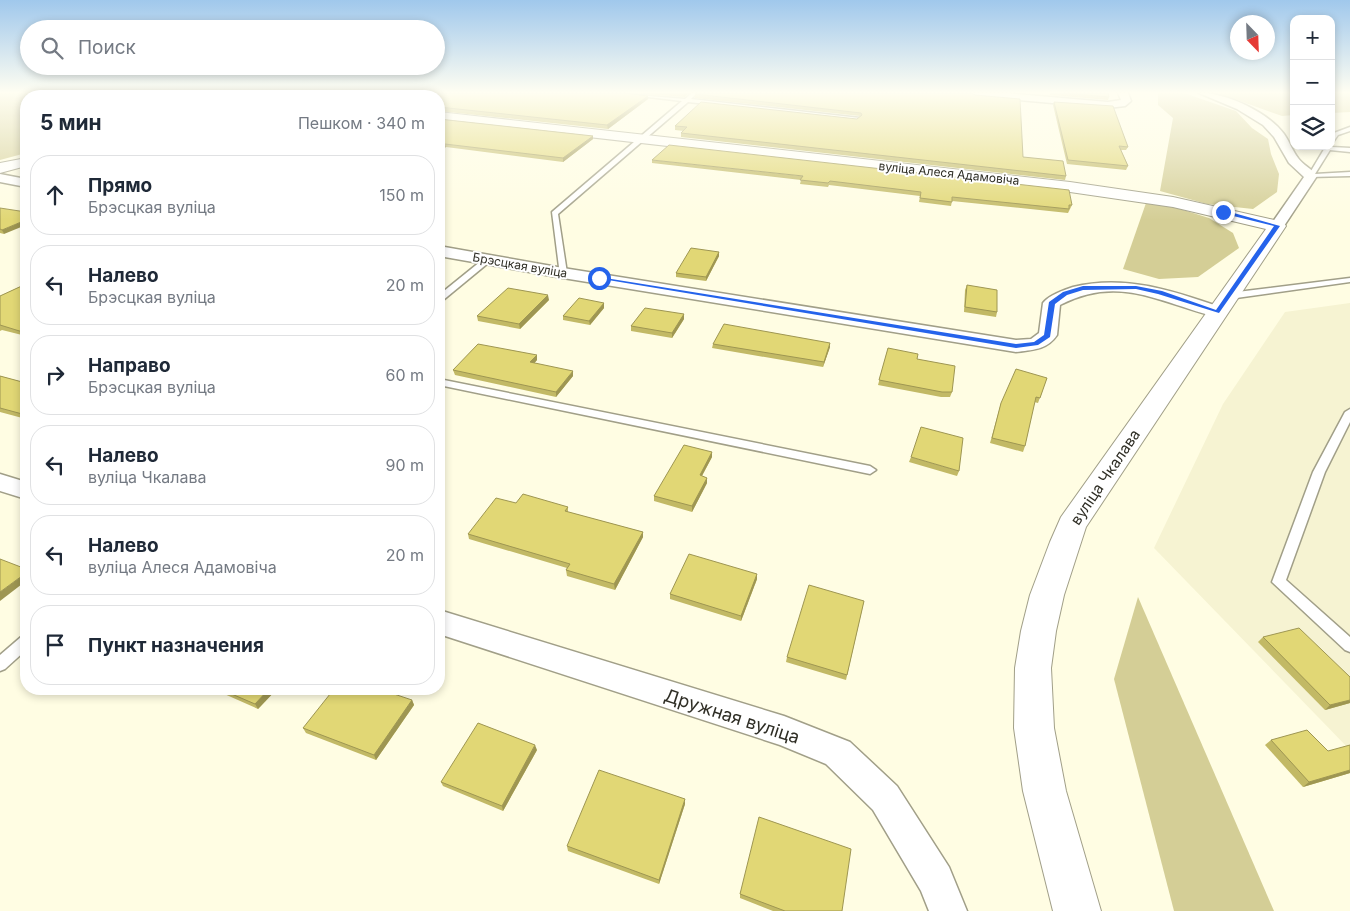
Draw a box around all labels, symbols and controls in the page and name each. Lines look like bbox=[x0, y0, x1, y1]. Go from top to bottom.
north arrow bbox=[1230, 15, 1275, 60]
map controls bbox=[1290, 15, 1335, 150]
button: + bbox=[1290, 15, 1335, 60]
search box bbox=[20, 20, 445, 75]
icon: search bbox=[38, 34, 66, 62]
text: Поиск bbox=[78, 36, 136, 59]
button: − bbox=[1290, 60, 1335, 105]
button: layers bbox=[1290, 105, 1335, 150]
text: 5 мин bbox=[40, 110, 102, 135]
text: Пешком · 340 m bbox=[298, 113, 425, 133]
street label: вуліца Алеся Адамовіча bbox=[878, 158, 1020, 188]
text: Прямо bbox=[88, 174, 152, 197]
icon: ahead bbox=[41, 181, 69, 209]
text: 150 m bbox=[379, 185, 424, 205]
text: Брэсцкая вуліца bbox=[88, 197, 216, 217]
route end bbox=[1212, 201, 1235, 224]
street label: Брэсцкая вуліца bbox=[471, 249, 569, 281]
text: Налево bbox=[88, 264, 159, 287]
route start bbox=[588, 267, 611, 290]
icon: left bbox=[41, 271, 69, 299]
text: 20 m bbox=[386, 275, 424, 295]
text: Брэсцкая вуліца bbox=[88, 287, 216, 307]
text: Направо bbox=[88, 354, 171, 377]
icon: right bbox=[41, 361, 69, 389]
text: 60 m bbox=[385, 365, 424, 385]
text: Брэсцкая вуліца bbox=[88, 377, 216, 397]
street label: вуліца Чкалава bbox=[1066, 426, 1144, 528]
text: Налево bbox=[88, 444, 159, 467]
icon: left bbox=[41, 451, 69, 479]
text: 90 m bbox=[385, 455, 424, 475]
text: вуліца Чкалава bbox=[88, 467, 207, 487]
text: Налево bbox=[88, 534, 159, 557]
icon: left bbox=[41, 541, 69, 569]
text: 20 m bbox=[386, 545, 424, 565]
text: вуліца Алеся Адамовіча bbox=[88, 557, 277, 577]
icon: arrive bbox=[41, 631, 69, 659]
text: Пункт назначения bbox=[88, 634, 264, 657]
street label: Дружная вуліца bbox=[662, 684, 802, 748]

